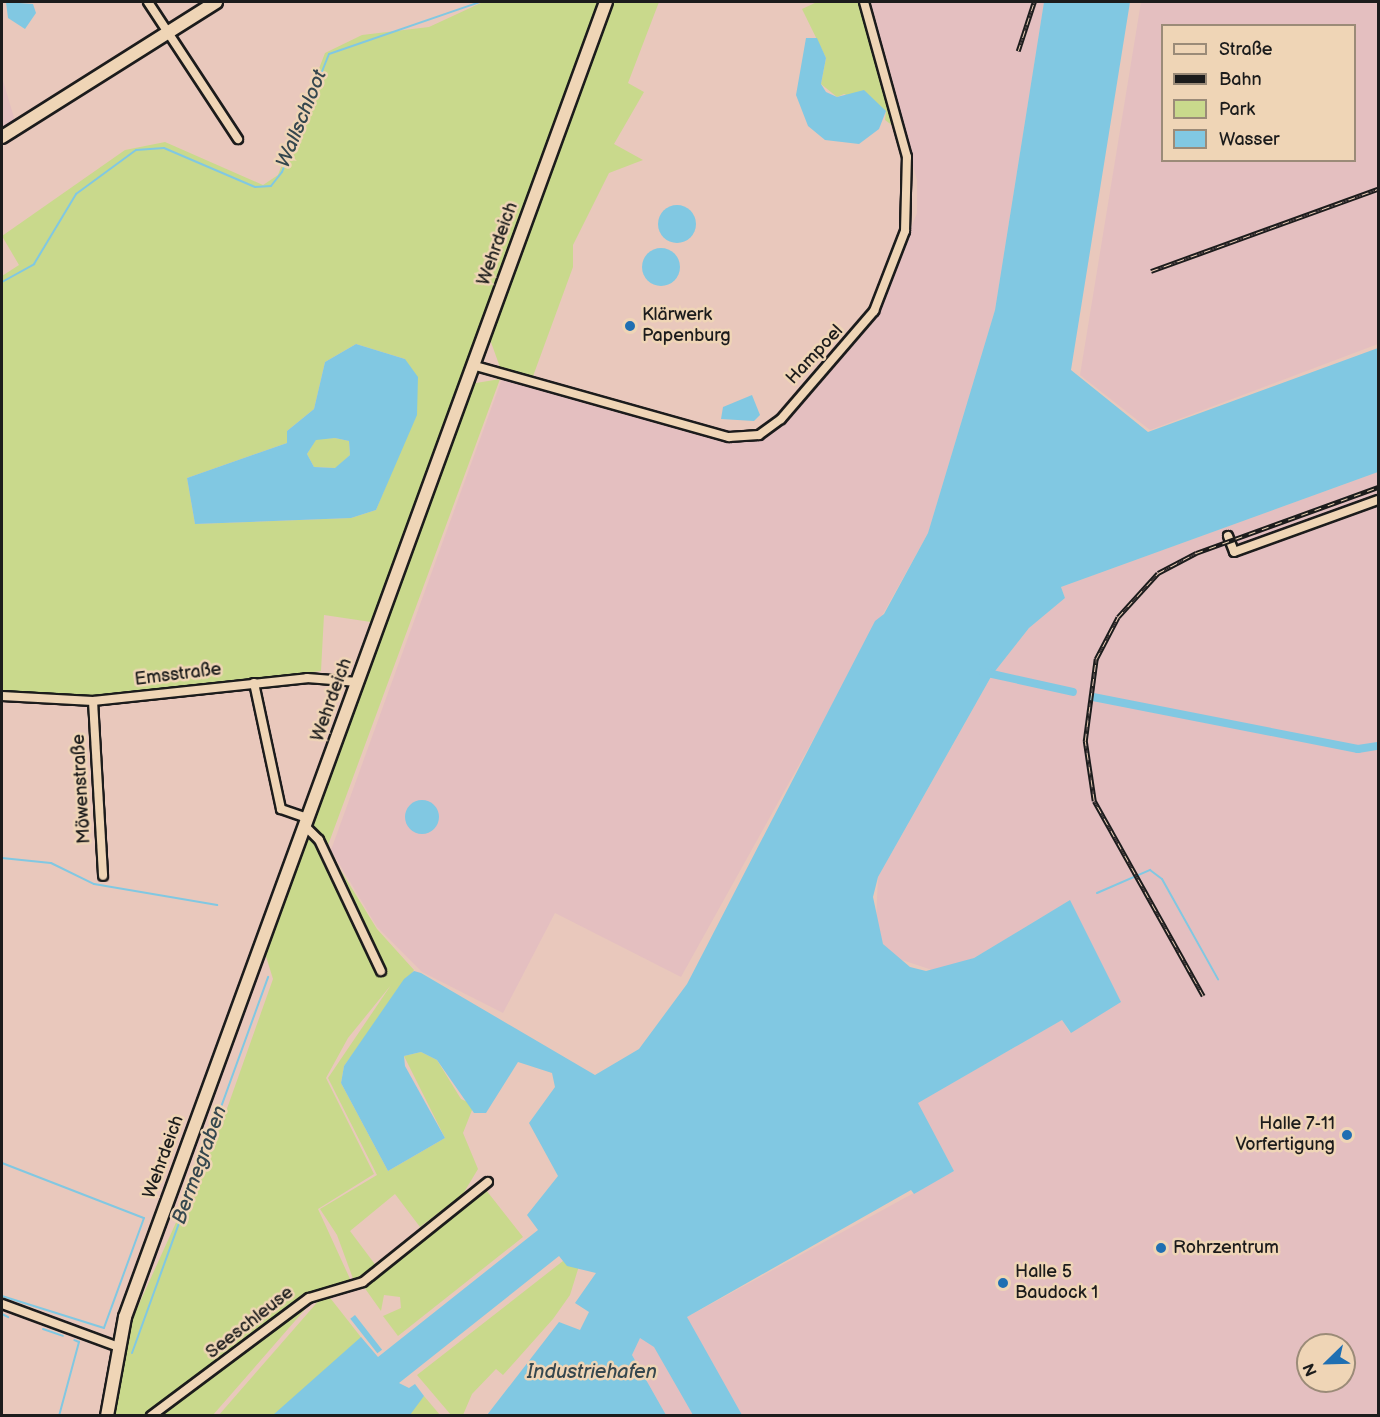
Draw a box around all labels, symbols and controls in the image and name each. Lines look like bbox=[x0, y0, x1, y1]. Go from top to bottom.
legend bbox=[1161, 24, 1356, 162]
text: Straße bbox=[1219, 39, 1272, 60]
water label: Wallschloot bbox=[272, 67, 332, 171]
text: Bahn bbox=[1219, 69, 1262, 90]
text: Park bbox=[1219, 99, 1255, 120]
text: Wasser bbox=[1219, 129, 1280, 150]
street label: Wehrdeich bbox=[473, 199, 523, 289]
place label: Klärwerk Papenburg bbox=[642, 305, 731, 348]
marker: Klärwerk Papenburg bbox=[623, 319, 637, 333]
street label: Hampoel bbox=[782, 321, 848, 389]
street label: Wehrdeich bbox=[307, 655, 357, 745]
street label: Emsstraße bbox=[133, 659, 223, 691]
street label: Möwenstraße bbox=[68, 734, 96, 844]
water label: Bermegraben bbox=[167, 1102, 233, 1228]
street label: Wehrdeich bbox=[139, 1112, 189, 1202]
place label: Halle 7-11 Vorfertigung bbox=[1236, 1114, 1335, 1156]
marker: Halle 7-11 Vorfertigung bbox=[1340, 1128, 1354, 1142]
place label: Rohrzentrum bbox=[1173, 1237, 1279, 1259]
marker: Rohrzentrum bbox=[1154, 1241, 1168, 1255]
place label: Halle 5 Baudock 1 bbox=[1015, 1262, 1098, 1304]
marker: Halle 5 Baudock 1 bbox=[996, 1276, 1010, 1290]
street label: Seeschleuse bbox=[202, 1282, 298, 1364]
north arrow bbox=[1296, 1333, 1356, 1393]
water label: Industriehafen bbox=[527, 1360, 657, 1384]
text: N bbox=[1300, 1360, 1322, 1379]

